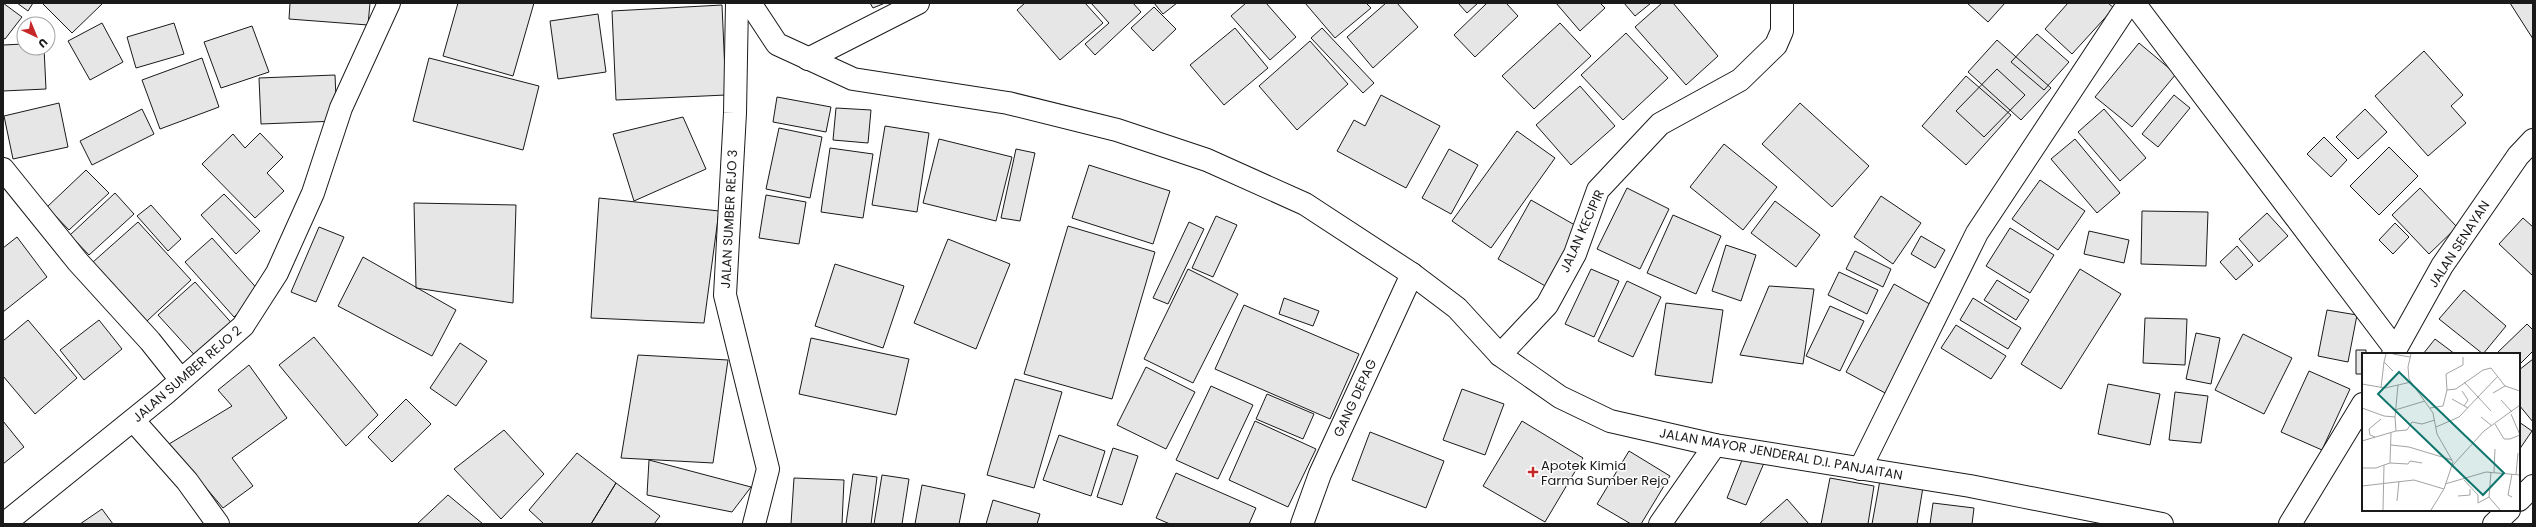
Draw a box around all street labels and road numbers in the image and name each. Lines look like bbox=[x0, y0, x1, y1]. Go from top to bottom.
street label: JALAN SUMBER REJO 3 bbox=[716, 149, 742, 289]
street label: JALAN KECIPIR bbox=[1555, 186, 1609, 276]
street label: JALAN SENAYAN bbox=[2424, 197, 2494, 291]
street label: JALAN SUMBER REJO 2 bbox=[128, 321, 246, 427]
street label: GANG DEPAG bbox=[1329, 356, 1381, 440]
street label: JALAN MAYOR JENDERAL D.I. PANJAITAN bbox=[1658, 423, 1904, 485]

